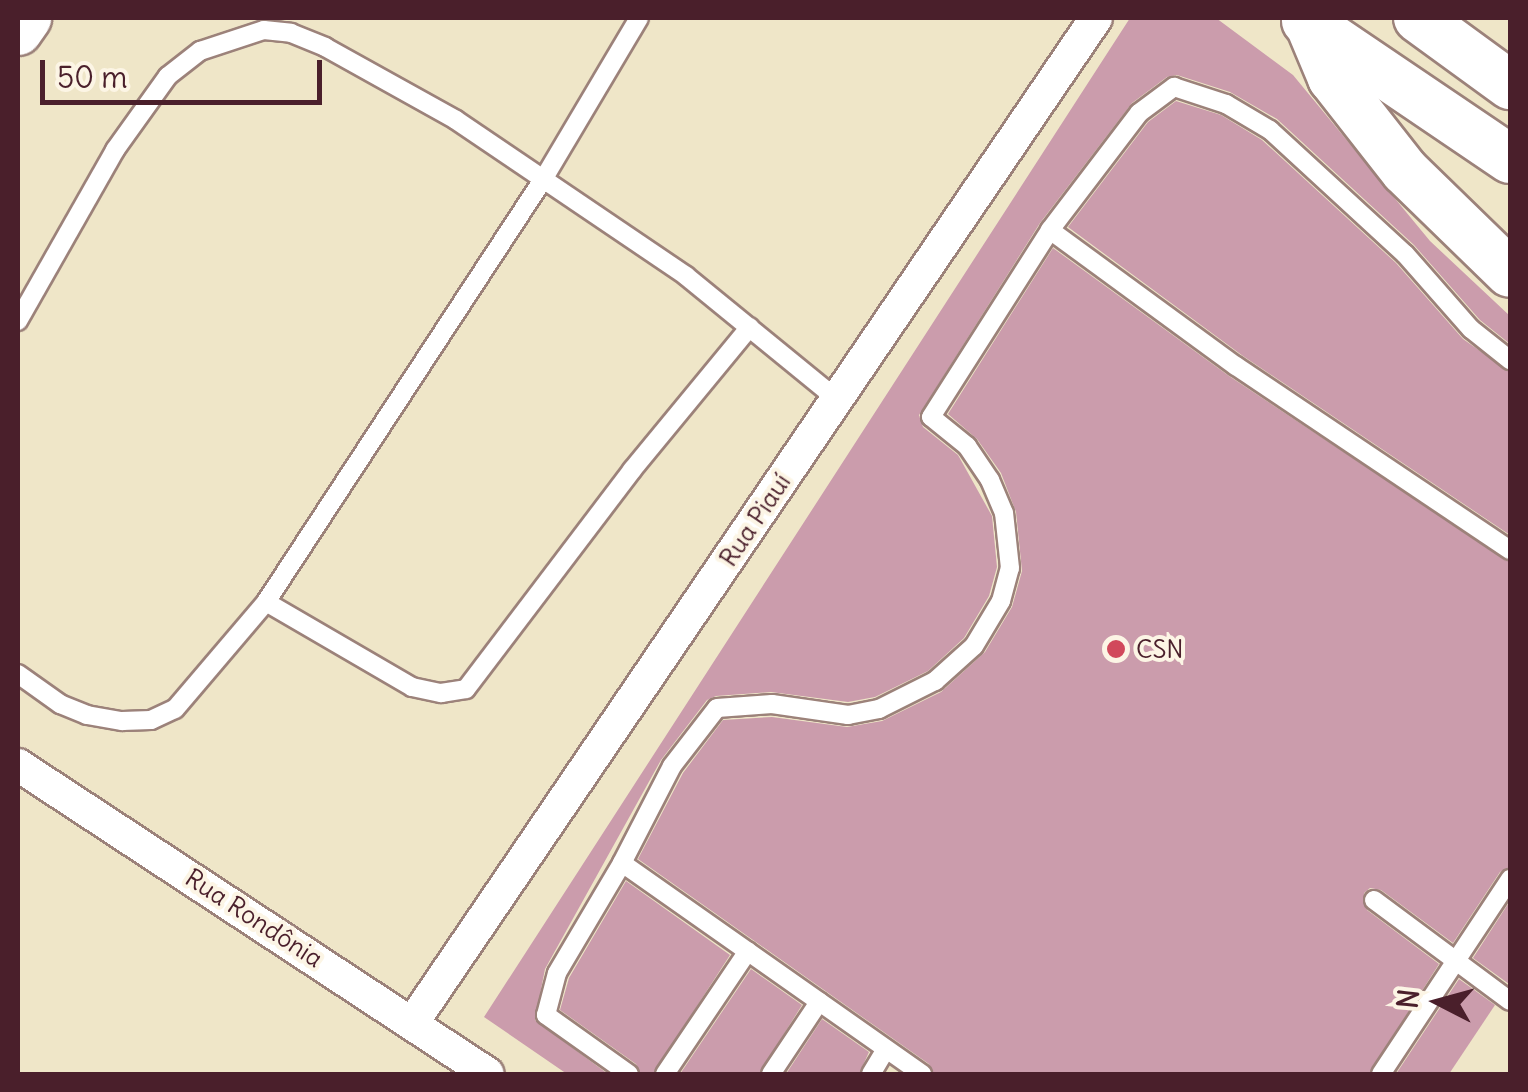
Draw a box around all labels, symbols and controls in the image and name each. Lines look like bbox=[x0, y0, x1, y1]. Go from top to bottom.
scale bar bbox=[45, 40, 328, 102]
text: 50 m bbox=[57, 58, 127, 96]
street label: Rua Piauí bbox=[713, 468, 797, 572]
place label: CSN bbox=[1136, 634, 1184, 664]
marker: CSN bbox=[1105, 638, 1127, 660]
street label: Rua Rondônia bbox=[180, 862, 328, 974]
north arrow bbox=[1388, 952, 1488, 1052]
text: N bbox=[1389, 987, 1427, 1010]

